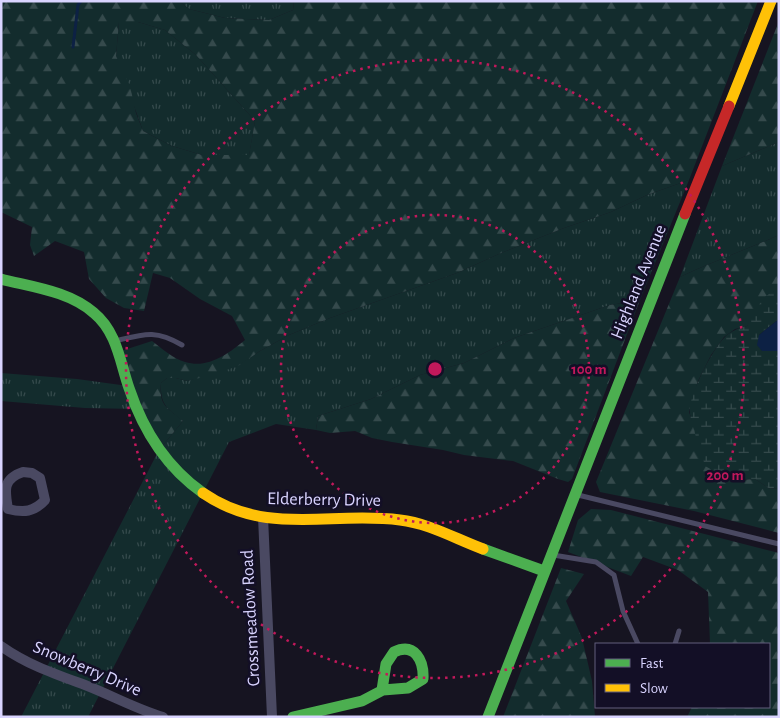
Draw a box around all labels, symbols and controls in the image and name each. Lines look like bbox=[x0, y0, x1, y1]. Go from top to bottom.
street label: Highland Avenue bbox=[608, 222, 670, 342]
centre of rings bbox=[426, 360, 444, 378]
text: 100 m bbox=[571, 362, 607, 377]
text: 200 m bbox=[706, 468, 744, 483]
street label: Elderberry Drive bbox=[267, 490, 381, 510]
street label: Crossmeadow Road bbox=[238, 549, 264, 687]
street label: Snowberry Drive bbox=[30, 638, 144, 700]
legend bbox=[595, 643, 770, 708]
text: Fast bbox=[640, 656, 664, 671]
text: Slow bbox=[640, 681, 668, 696]

